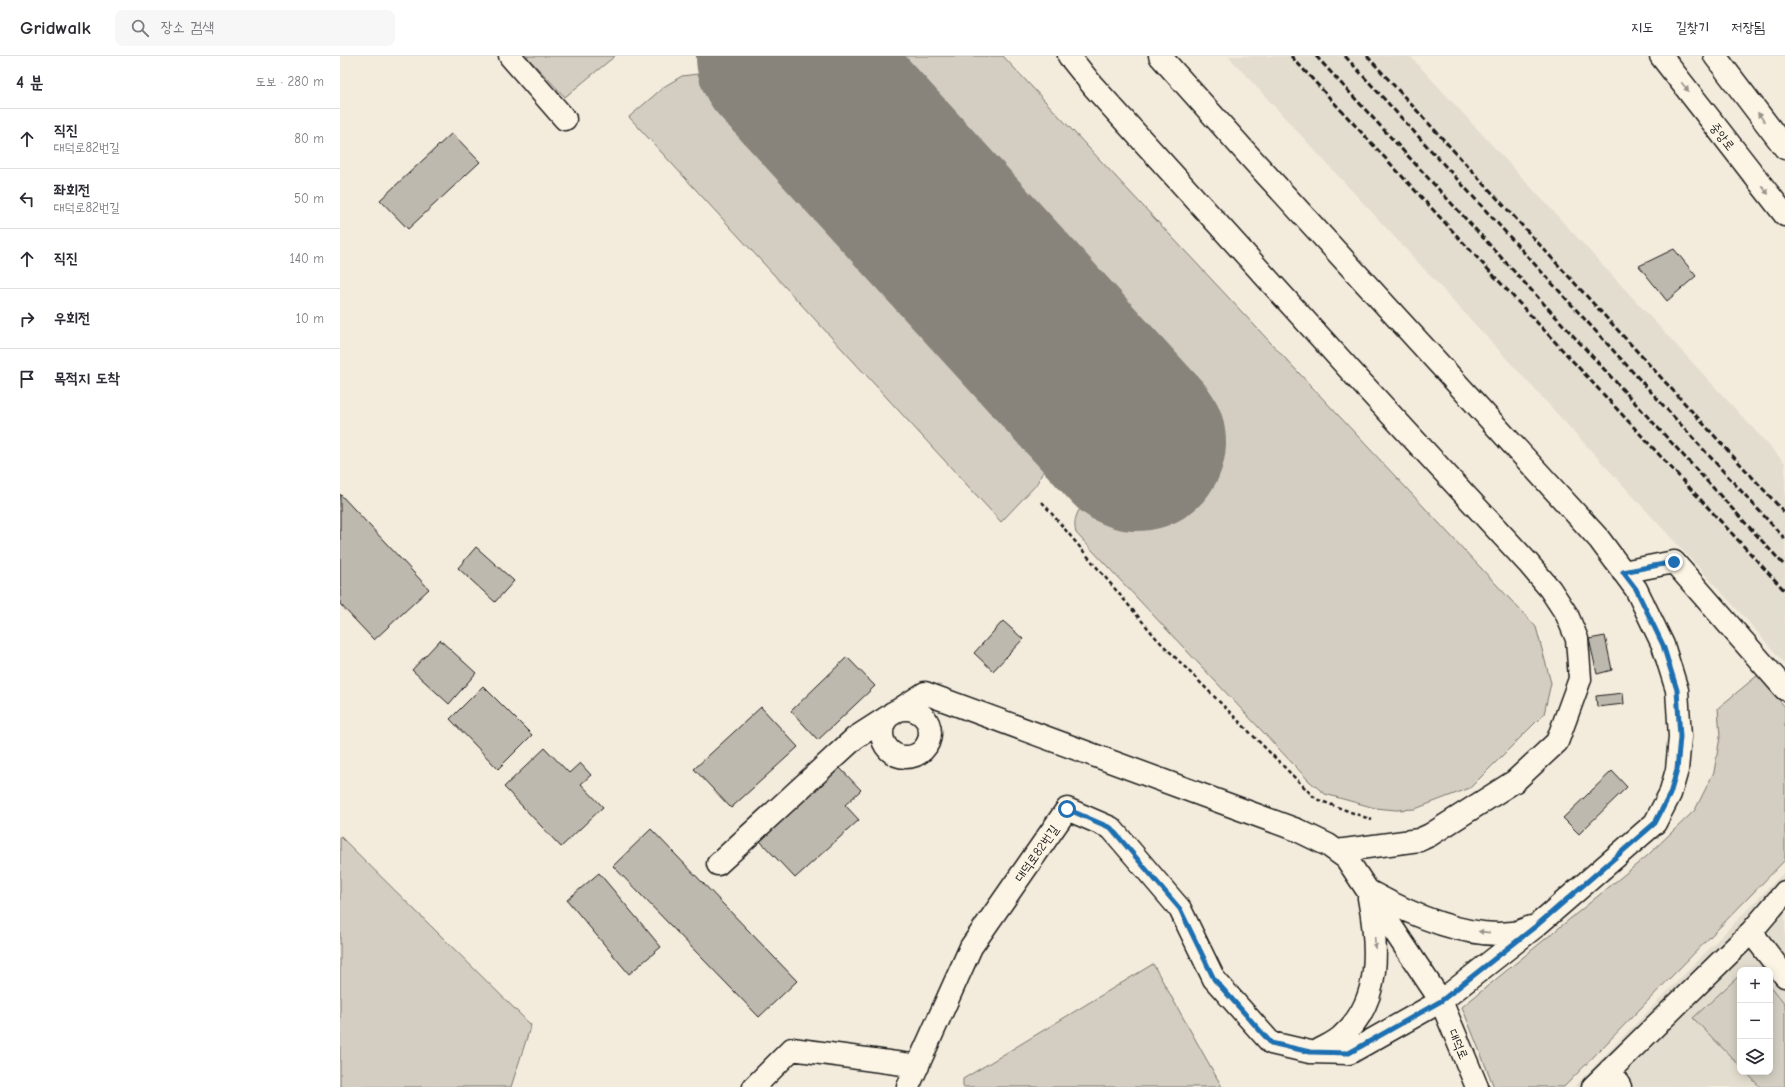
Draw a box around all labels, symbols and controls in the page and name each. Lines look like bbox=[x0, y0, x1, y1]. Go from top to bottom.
search box bbox=[115, 10, 395, 46]
text: Gridwalk bbox=[20, 17, 91, 39]
icon: search bbox=[129, 17, 151, 39]
text: 장소 검색 bbox=[161, 18, 214, 36]
text: 지도 bbox=[1631, 19, 1653, 36]
text: 길찾기 bbox=[1675, 19, 1709, 36]
text: 저장됨 bbox=[1731, 19, 1765, 36]
text: 4 분 bbox=[16, 73, 44, 92]
text: 도보 · 280 m bbox=[256, 74, 324, 89]
one-way arrow bbox=[1681, 81, 1690, 92]
one-way arrow bbox=[1757, 111, 1766, 122]
street label: 중앙로 bbox=[1707, 119, 1738, 153]
text: 직진 bbox=[54, 121, 78, 139]
icon: ahead bbox=[16, 128, 38, 150]
text: 80 m bbox=[294, 131, 324, 146]
text: 대덕로82번길 bbox=[54, 140, 120, 155]
text: 좌회전 bbox=[54, 181, 90, 199]
one-way arrow bbox=[1761, 184, 1769, 195]
icon: left bbox=[16, 188, 38, 210]
text: 50 m bbox=[294, 191, 324, 206]
text: 대덕로82번길 bbox=[54, 200, 120, 215]
icon: ahead bbox=[16, 248, 38, 270]
text: 직진 bbox=[54, 249, 78, 267]
text: 140 m bbox=[290, 251, 324, 266]
icon: right bbox=[16, 308, 38, 330]
text: 우회전 bbox=[54, 309, 90, 327]
text: 10 m bbox=[296, 311, 324, 326]
icon: arrive bbox=[16, 368, 38, 390]
text: 목적지 도착 bbox=[54, 369, 120, 387]
route end bbox=[1665, 553, 1683, 571]
route start bbox=[1058, 800, 1076, 818]
street label: 대덕로82번길 bbox=[1011, 822, 1061, 885]
one-way arrow bbox=[1478, 929, 1490, 935]
one-way arrow bbox=[1371, 937, 1378, 949]
map controls bbox=[1737, 967, 1773, 1075]
button: + bbox=[1737, 967, 1773, 1003]
button: − bbox=[1737, 1003, 1773, 1039]
street label: 대덕로 bbox=[1446, 1027, 1472, 1062]
button: layers bbox=[1737, 1039, 1773, 1075]

